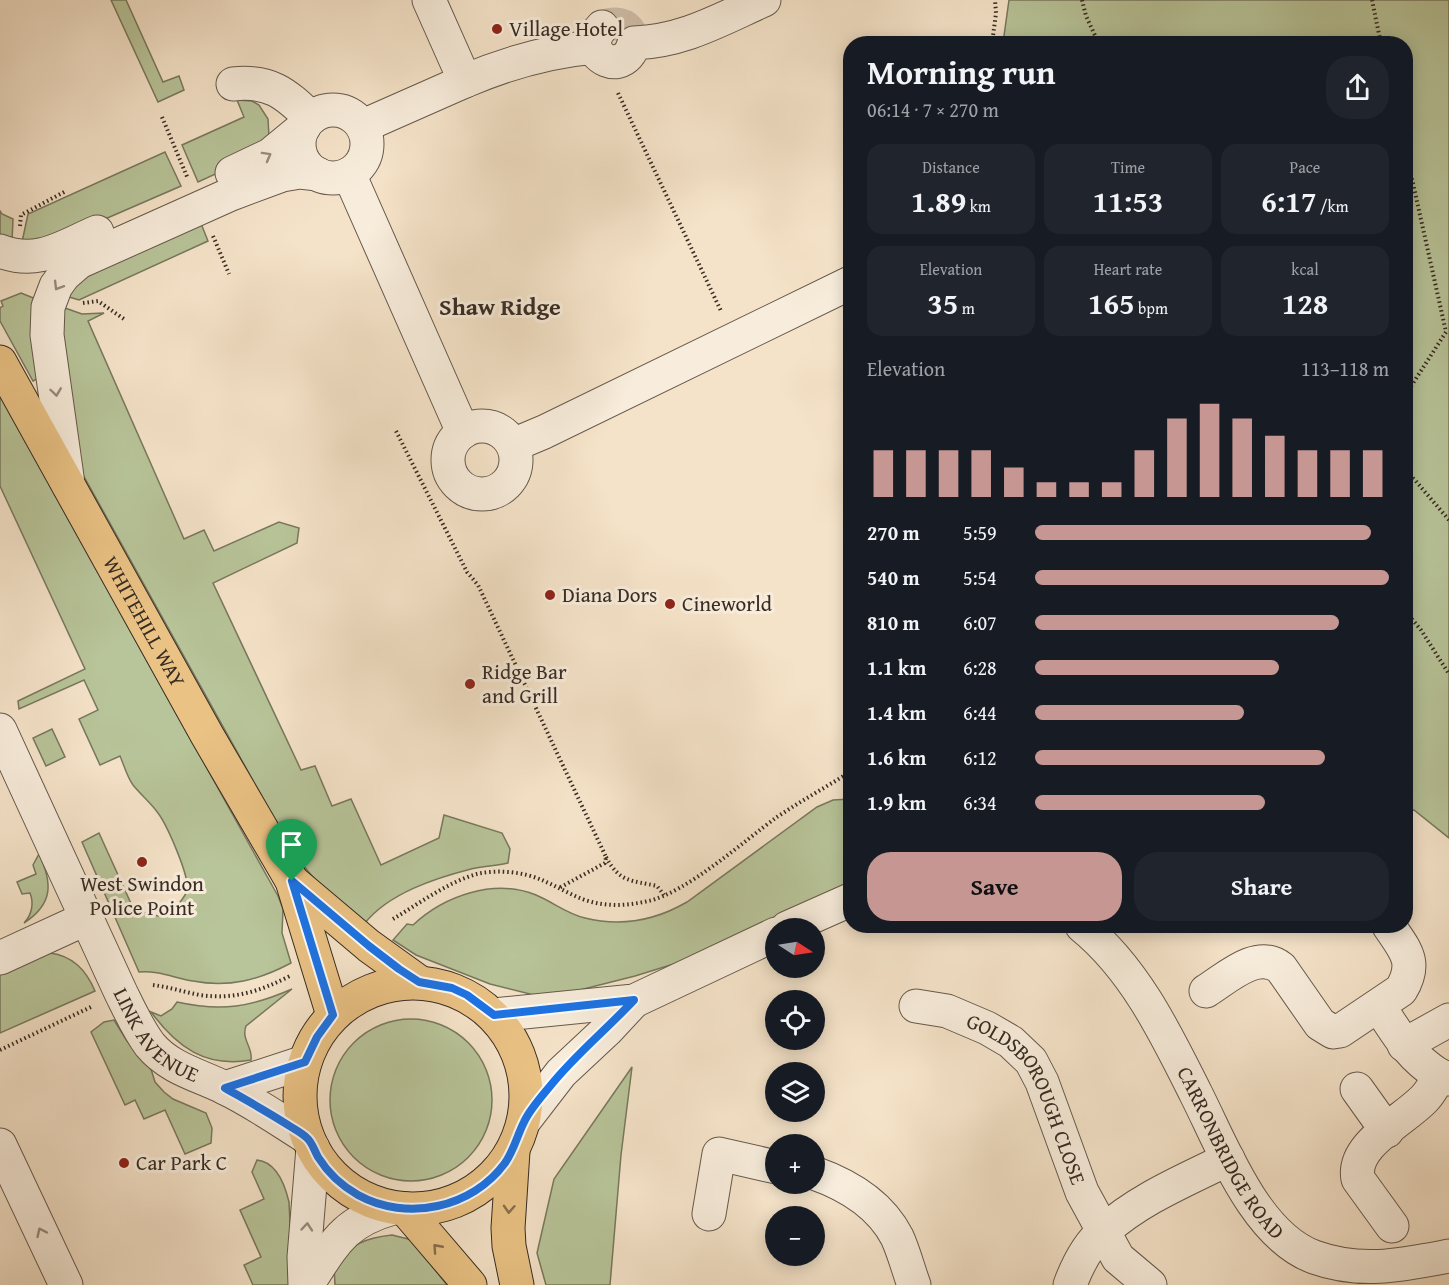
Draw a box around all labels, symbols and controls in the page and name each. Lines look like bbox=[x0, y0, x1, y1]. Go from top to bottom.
place label: Village Hotel bbox=[509, 13, 623, 44]
marker: Village Hotel bbox=[490, 22, 504, 36]
text: Morning run bbox=[867, 48, 1056, 96]
button: share bbox=[1326, 56, 1389, 119]
text: 06:14 · 7 × 270 m bbox=[867, 95, 999, 124]
one-way arrow bbox=[261, 152, 271, 163]
text: Distance bbox=[922, 155, 980, 179]
text: Time bbox=[1111, 155, 1145, 179]
text: Pace bbox=[1290, 155, 1320, 179]
text: 1.89 bbox=[911, 179, 966, 223]
text: 11:53 bbox=[1093, 179, 1163, 223]
text: 6:17 bbox=[1261, 179, 1316, 223]
text: km bbox=[966, 194, 991, 218]
text: /km bbox=[1316, 194, 1349, 218]
text: Elevation bbox=[920, 257, 982, 281]
text: Heart rate bbox=[1094, 257, 1162, 281]
text: kcal bbox=[1291, 257, 1319, 281]
one-way arrow bbox=[53, 280, 65, 290]
text: 35 bbox=[927, 281, 958, 325]
text: 165 bbox=[1088, 281, 1135, 325]
text: 128 bbox=[1282, 281, 1328, 325]
district label: Shaw Ridge bbox=[439, 289, 561, 324]
text: m bbox=[958, 296, 975, 320]
text: bpm bbox=[1135, 296, 1168, 320]
text: Elevation bbox=[867, 354, 945, 383]
text: 113–118 m bbox=[1301, 354, 1389, 383]
one-way arrow bbox=[49, 387, 62, 397]
text: 270 m bbox=[867, 518, 920, 547]
text: 5:59 bbox=[963, 518, 997, 547]
street label: WHITEHILL WAY bbox=[96, 550, 194, 693]
text: 540 m bbox=[867, 563, 920, 592]
text: 5:54 bbox=[963, 563, 997, 592]
place label: Diana Dors bbox=[562, 579, 657, 610]
marker: Diana Dors bbox=[543, 588, 557, 602]
place label: Cineworld bbox=[682, 588, 773, 619]
marker: Cineworld bbox=[663, 597, 677, 611]
text: 810 m bbox=[867, 608, 920, 637]
text: 6:07 bbox=[963, 608, 997, 637]
text: 1.1 km bbox=[867, 653, 926, 682]
text: 6:28 bbox=[963, 653, 997, 682]
place label: Ridge Bar and Grill bbox=[482, 656, 567, 711]
marker: Ridge Bar and Grill bbox=[463, 677, 477, 691]
text: 1.4 km bbox=[867, 698, 926, 727]
text: 6:44 bbox=[963, 698, 997, 727]
text: 1.6 km bbox=[867, 743, 926, 772]
text: 6:12 bbox=[963, 743, 997, 772]
text: 1.9 km bbox=[867, 788, 926, 817]
text: 6:34 bbox=[963, 788, 997, 817]
pin bbox=[266, 819, 317, 881]
icon: arrive bbox=[275, 828, 308, 861]
button: Save bbox=[867, 852, 1122, 921]
button: Share bbox=[1134, 852, 1389, 921]
marker: West Swindon Police Point bbox=[135, 855, 149, 869]
place label: West Swindon Police Point bbox=[80, 868, 204, 923]
north arrow bbox=[765, 918, 825, 978]
map controls bbox=[765, 918, 825, 1266]
street label: LINK AVENUE bbox=[106, 982, 204, 1090]
button: locate bbox=[765, 990, 825, 1050]
street label: GOLDSBOROUGH CLOSE bbox=[962, 1005, 1094, 1189]
street label: CARRONBRIDGE ROAD bbox=[1170, 1061, 1292, 1246]
button: layers bbox=[765, 1062, 825, 1122]
button: + bbox=[765, 1134, 825, 1194]
place label: Car Park C bbox=[136, 1147, 227, 1178]
marker: Car Park C bbox=[117, 1156, 131, 1170]
one-way arrow bbox=[502, 1205, 515, 1214]
button: − bbox=[765, 1206, 825, 1266]
one-way arrow bbox=[300, 1222, 313, 1231]
one-way arrow bbox=[36, 1228, 48, 1239]
one-way arrow bbox=[433, 1244, 444, 1254]

